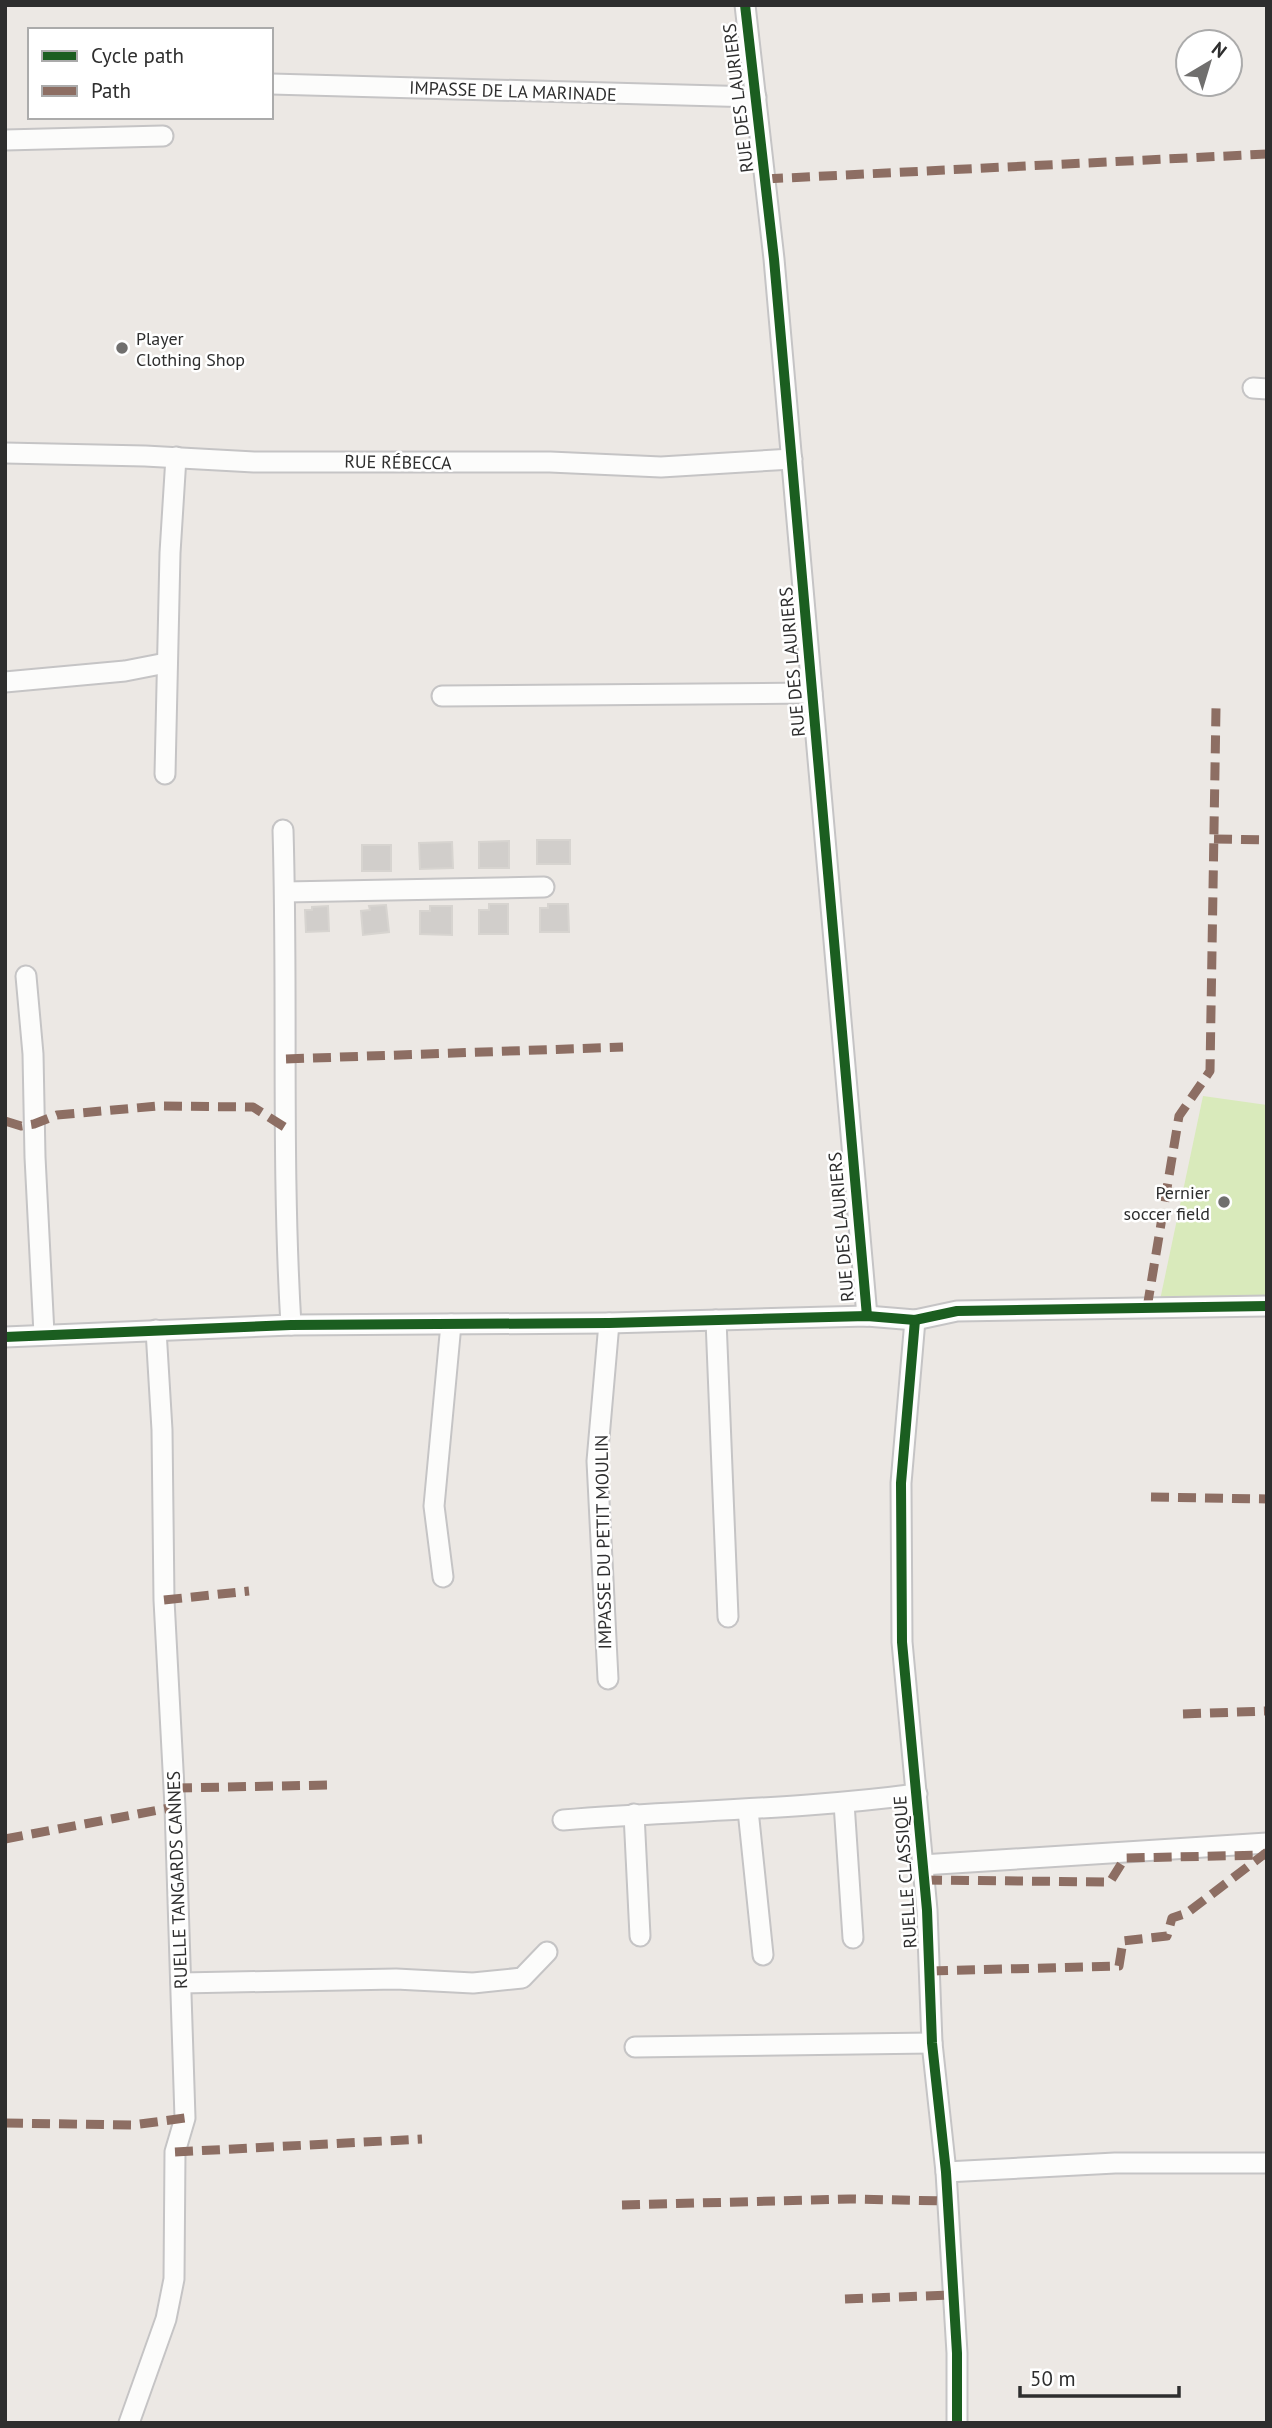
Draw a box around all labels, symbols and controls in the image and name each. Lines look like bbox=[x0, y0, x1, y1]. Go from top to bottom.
street label: RUE DES LAURIERS bbox=[717, 22, 759, 174]
legend bbox=[28, 28, 273, 119]
north arrow bbox=[1174, 28, 1244, 98]
text: N bbox=[1207, 36, 1232, 63]
text: Cycle path bbox=[91, 42, 184, 69]
street label: IMPASSE DE LA MARINADE bbox=[409, 76, 617, 106]
text: Path bbox=[91, 77, 131, 104]
place label: Player Clothing Shop bbox=[136, 327, 245, 371]
marker: Player Clothing Shop bbox=[114, 340, 130, 356]
street label: RUE RÉBECCA bbox=[344, 450, 452, 474]
street label: RUE DES LAURIERS bbox=[774, 586, 810, 738]
street label: RUE DES LAURIERS bbox=[823, 1151, 859, 1303]
place label: Pernier soccer field bbox=[1123, 1181, 1210, 1225]
marker: Pernier soccer field bbox=[1216, 1194, 1232, 1210]
street label: IMPASSE DU PETIT MOULIN bbox=[590, 1434, 616, 1650]
street label: RUELLE TANGARDS CANNES bbox=[162, 1771, 192, 1989]
street label: RUELLE CLASSIQUE bbox=[888, 1795, 922, 1949]
scale bar bbox=[1020, 2354, 1179, 2398]
text: 50 m bbox=[1030, 2365, 1076, 2392]

